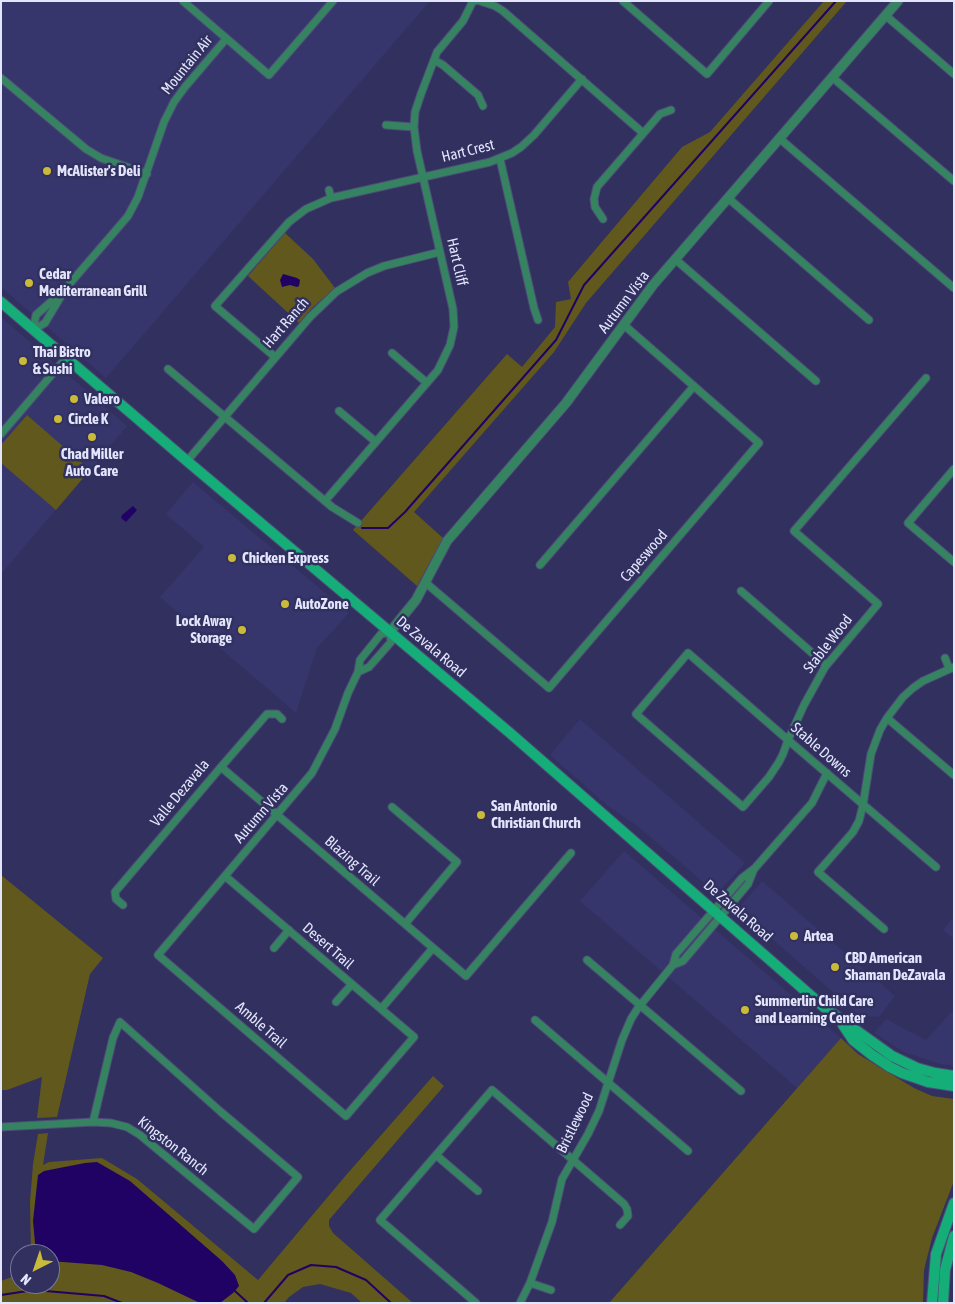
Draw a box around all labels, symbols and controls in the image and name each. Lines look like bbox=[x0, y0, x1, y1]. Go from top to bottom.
street label: Mountain Air bbox=[158, 32, 216, 98]
street label: Hart Crest bbox=[440, 136, 496, 166]
place label: McAlister's Deli bbox=[57, 162, 141, 180]
marker: McAlister's Deli bbox=[41, 165, 53, 177]
street label: Hart Cliff bbox=[443, 236, 471, 288]
place label: Cedar Mediterranean Grill bbox=[39, 265, 147, 300]
street label: Autumn Vista bbox=[595, 267, 653, 337]
marker: Cedar Mediterranean Grill bbox=[23, 277, 35, 289]
street label: Hart Ranch bbox=[259, 294, 313, 352]
place label: Thai Bistro & Sushi bbox=[33, 343, 91, 378]
marker: Thai Bistro & Sushi bbox=[17, 355, 29, 367]
place label: Valero bbox=[84, 390, 120, 408]
marker: Valero bbox=[68, 393, 80, 405]
place label: Circle K bbox=[68, 410, 108, 428]
marker: Circle K bbox=[52, 413, 64, 425]
marker: Chad Miller Auto Care bbox=[86, 431, 98, 443]
place label: Chad Miller Auto Care bbox=[61, 445, 123, 480]
street label: Capeswood bbox=[617, 526, 671, 586]
place label: Chicken Express bbox=[242, 549, 329, 567]
marker: Chicken Express bbox=[226, 552, 238, 564]
place label: AutoZone bbox=[295, 595, 349, 613]
marker: AutoZone bbox=[279, 598, 291, 610]
street label: Stable Wood bbox=[800, 611, 856, 677]
place label: Lock Away Storage bbox=[176, 612, 232, 647]
street label: De Zavala Road bbox=[392, 613, 470, 681]
marker: Lock Away Storage bbox=[236, 624, 248, 636]
street label: Stable Downs bbox=[787, 719, 855, 781]
street label: Valle Dezavala bbox=[147, 756, 213, 830]
street label: Autumn Vista bbox=[230, 779, 292, 847]
place label: San Antonio Christian Church bbox=[491, 797, 581, 832]
marker: San Antonio Christian Church bbox=[475, 809, 487, 821]
street label: Blazing Trail bbox=[321, 832, 383, 890]
street label: De Zavala Road bbox=[700, 876, 776, 946]
street label: Desert Trail bbox=[299, 919, 357, 973]
place label: Artea bbox=[804, 927, 834, 945]
marker: Artea bbox=[788, 930, 800, 942]
place label: CBD American Shaman DeZavala bbox=[845, 949, 946, 984]
marker: CBD American Shaman DeZavala bbox=[829, 961, 841, 973]
place label: Summerlin Child Care and Learning Center bbox=[755, 992, 874, 1027]
street label: Amble Trail bbox=[232, 998, 290, 1052]
marker: Summerlin Child Care and Learning Center bbox=[739, 1004, 751, 1016]
street label: Bristlewood bbox=[553, 1090, 597, 1156]
street label: Kingston Ranch bbox=[134, 1113, 212, 1179]
north arrow bbox=[10, 1244, 60, 1294]
text: N bbox=[17, 1271, 34, 1288]

